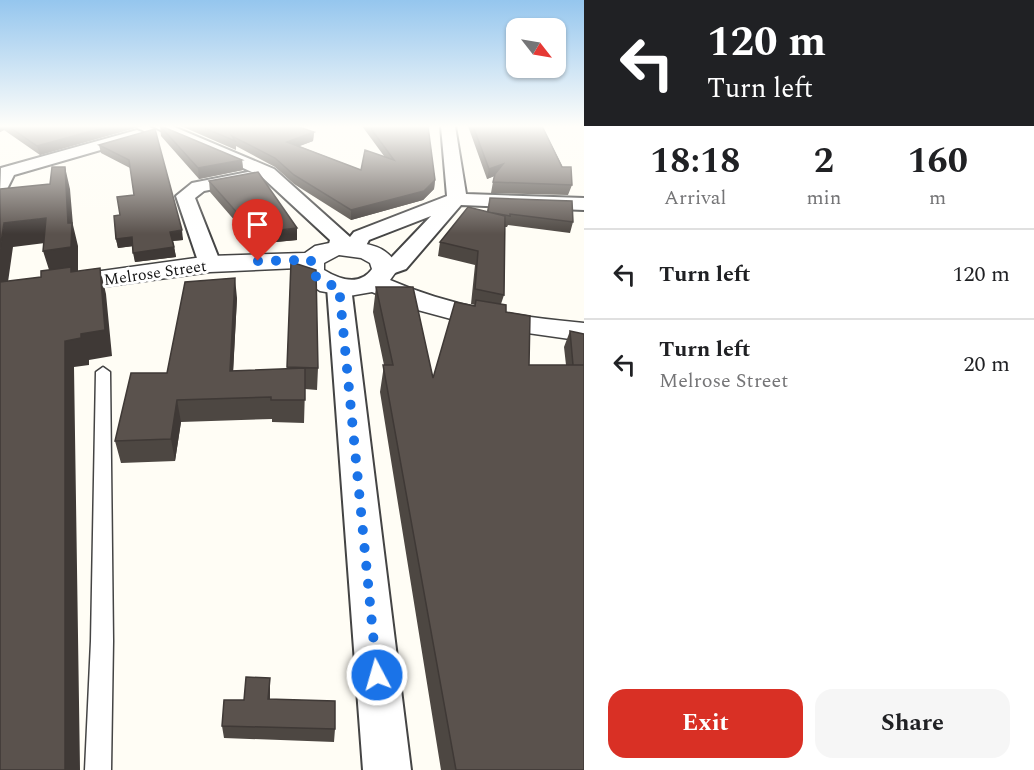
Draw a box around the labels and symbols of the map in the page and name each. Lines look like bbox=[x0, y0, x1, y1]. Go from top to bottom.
north arrow bbox=[506, 18, 566, 78]
pin bbox=[232, 199, 283, 261]
street label: Melrose Street bbox=[102, 254, 208, 292]
position arrow bbox=[345, 643, 409, 707]

